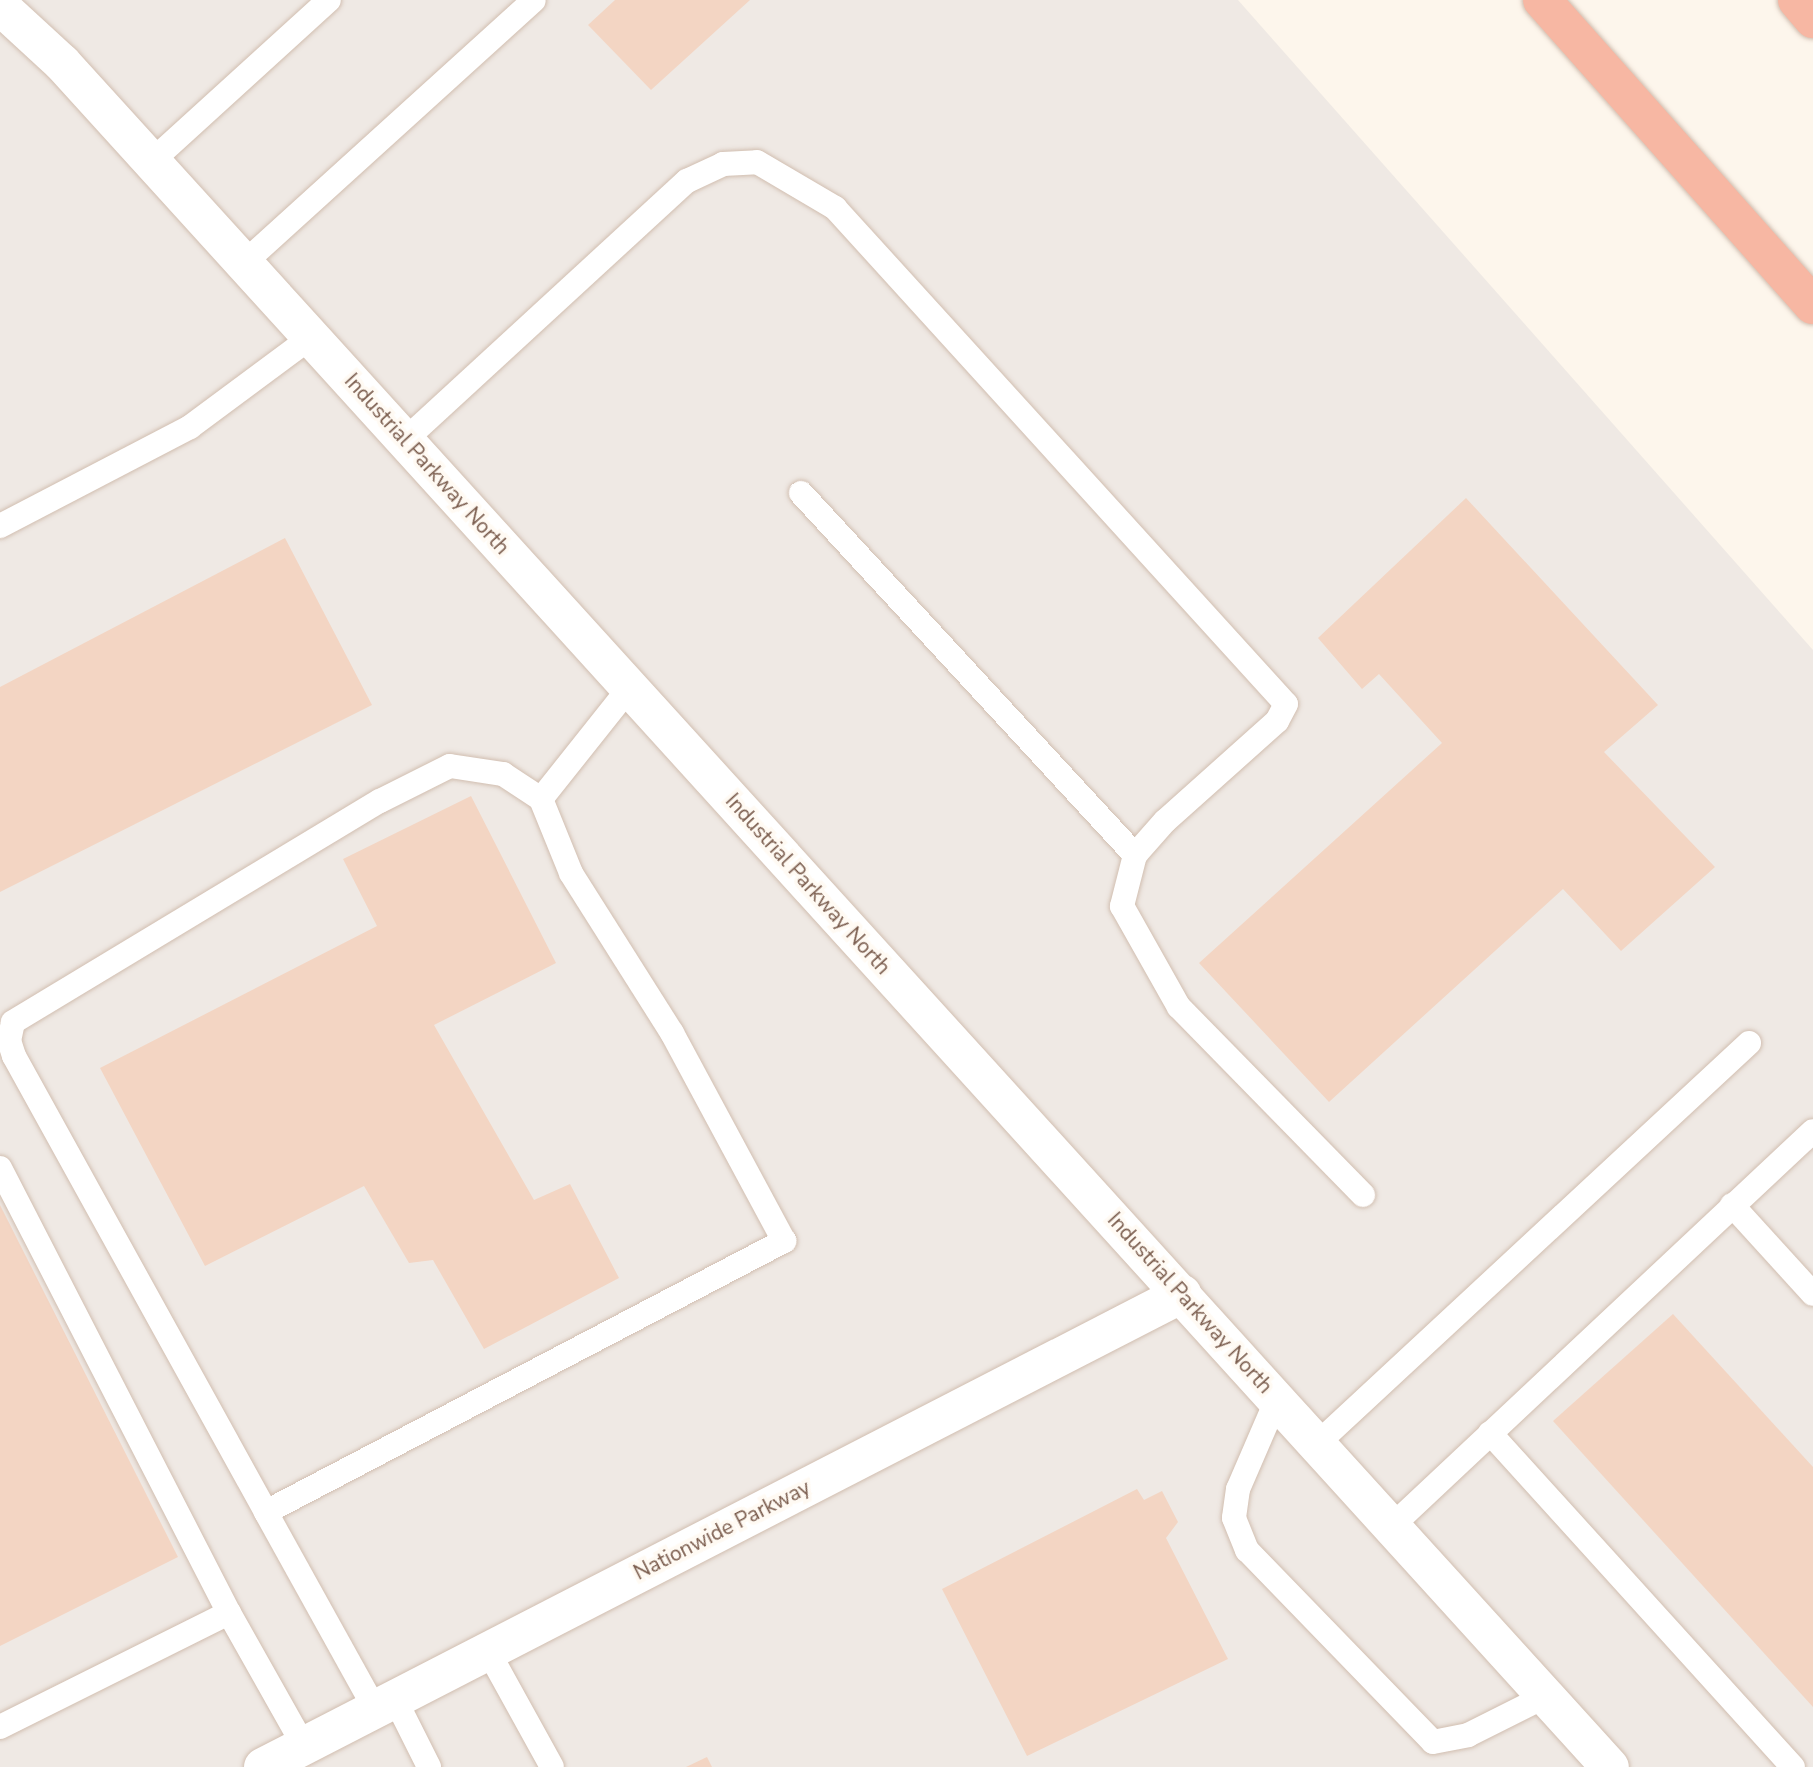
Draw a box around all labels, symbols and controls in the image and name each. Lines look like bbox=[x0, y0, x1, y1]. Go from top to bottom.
street label: Industrial Parkway North bbox=[339, 368, 515, 560]
street label: Industrial Parkway North bbox=[720, 788, 896, 980]
street label: Industrial Parkway North bbox=[1102, 1207, 1278, 1399]
street label: Nationwide Parkway bbox=[630, 1475, 814, 1585]

